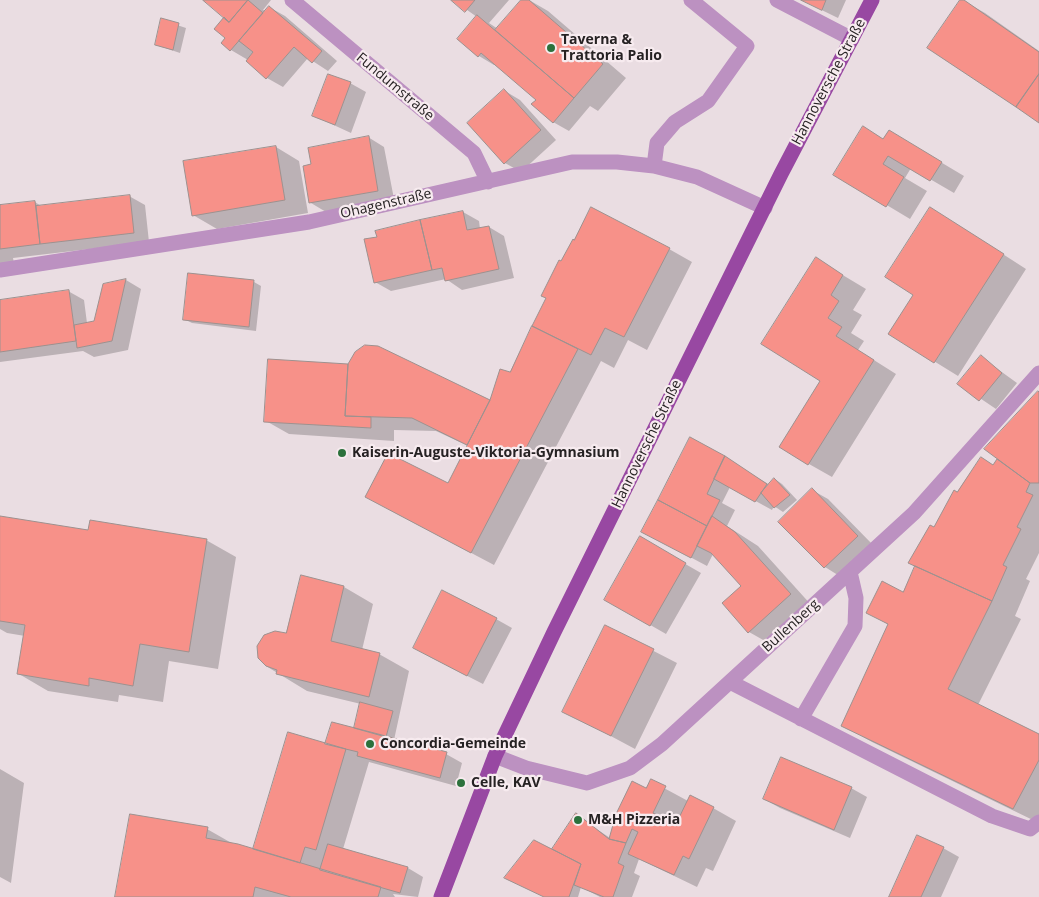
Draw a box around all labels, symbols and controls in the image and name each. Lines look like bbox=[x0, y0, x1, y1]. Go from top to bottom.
street label: Hannoversche Straße bbox=[789, 16, 869, 148]
place label: Taverna & Trattoria Palio bbox=[561, 32, 662, 64]
marker: Taverna & Trattoria Palio bbox=[545, 42, 557, 54]
street label: Fundumstraße bbox=[353, 50, 437, 124]
street label: Ohagenstraße bbox=[339, 185, 433, 223]
street label: Hannoversche Straße bbox=[609, 377, 685, 511]
place label: Kaiserin-Auguste-Viktoria-Gymnasium bbox=[352, 445, 619, 461]
marker: Kaiserin-Auguste-Viktoria-Gymnasium bbox=[336, 447, 348, 459]
street label: Bullenberg bbox=[759, 596, 823, 656]
place label: Concordia-Gemeinde bbox=[380, 736, 526, 752]
marker: Concordia-Gemeinde bbox=[364, 738, 376, 750]
place label: Celle, KAV bbox=[471, 775, 541, 791]
marker: Celle, KAV bbox=[455, 777, 467, 789]
place label: M&H Pizzeria bbox=[588, 812, 680, 828]
marker: M&H Pizzeria bbox=[572, 814, 584, 826]

